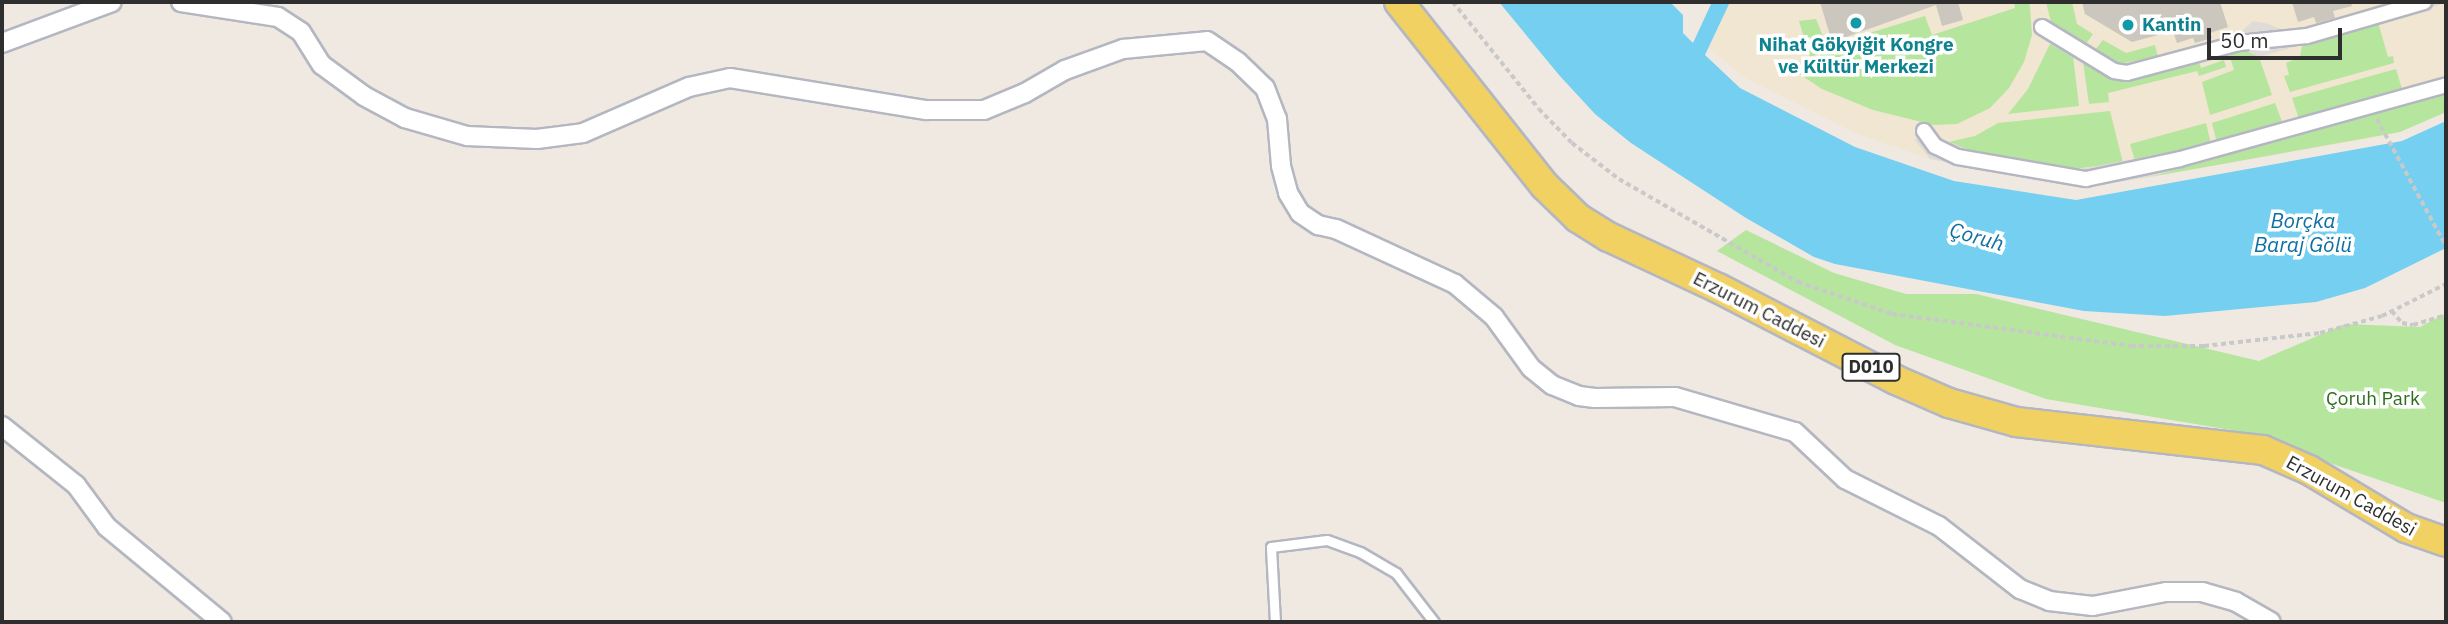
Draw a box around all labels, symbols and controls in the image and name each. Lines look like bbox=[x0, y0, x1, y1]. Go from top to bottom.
place label: Kantin bbox=[2142, 14, 2201, 36]
scale bar bbox=[2210, 14, 2345, 58]
marker: Nihat Gökyiğit Kongre ve Kültür Merkezi bbox=[1848, 15, 1864, 31]
marker: Kantin bbox=[2120, 17, 2136, 33]
text: 50 m bbox=[2220, 26, 2269, 54]
place label: Nihat Gökyiğit Kongre ve Kültür Merkezi bbox=[1758, 34, 1954, 78]
water label: Borçka Baraj Gölü bbox=[2254, 207, 2352, 257]
water label: Çoruh bbox=[1947, 216, 2007, 256]
street label: Erzurum Caddesi bbox=[1689, 267, 1829, 353]
road number: D010 bbox=[1841, 352, 1901, 382]
park label: Çoruh Park bbox=[2326, 388, 2420, 410]
street label: Erzurum Caddesi bbox=[2282, 451, 2420, 541]

